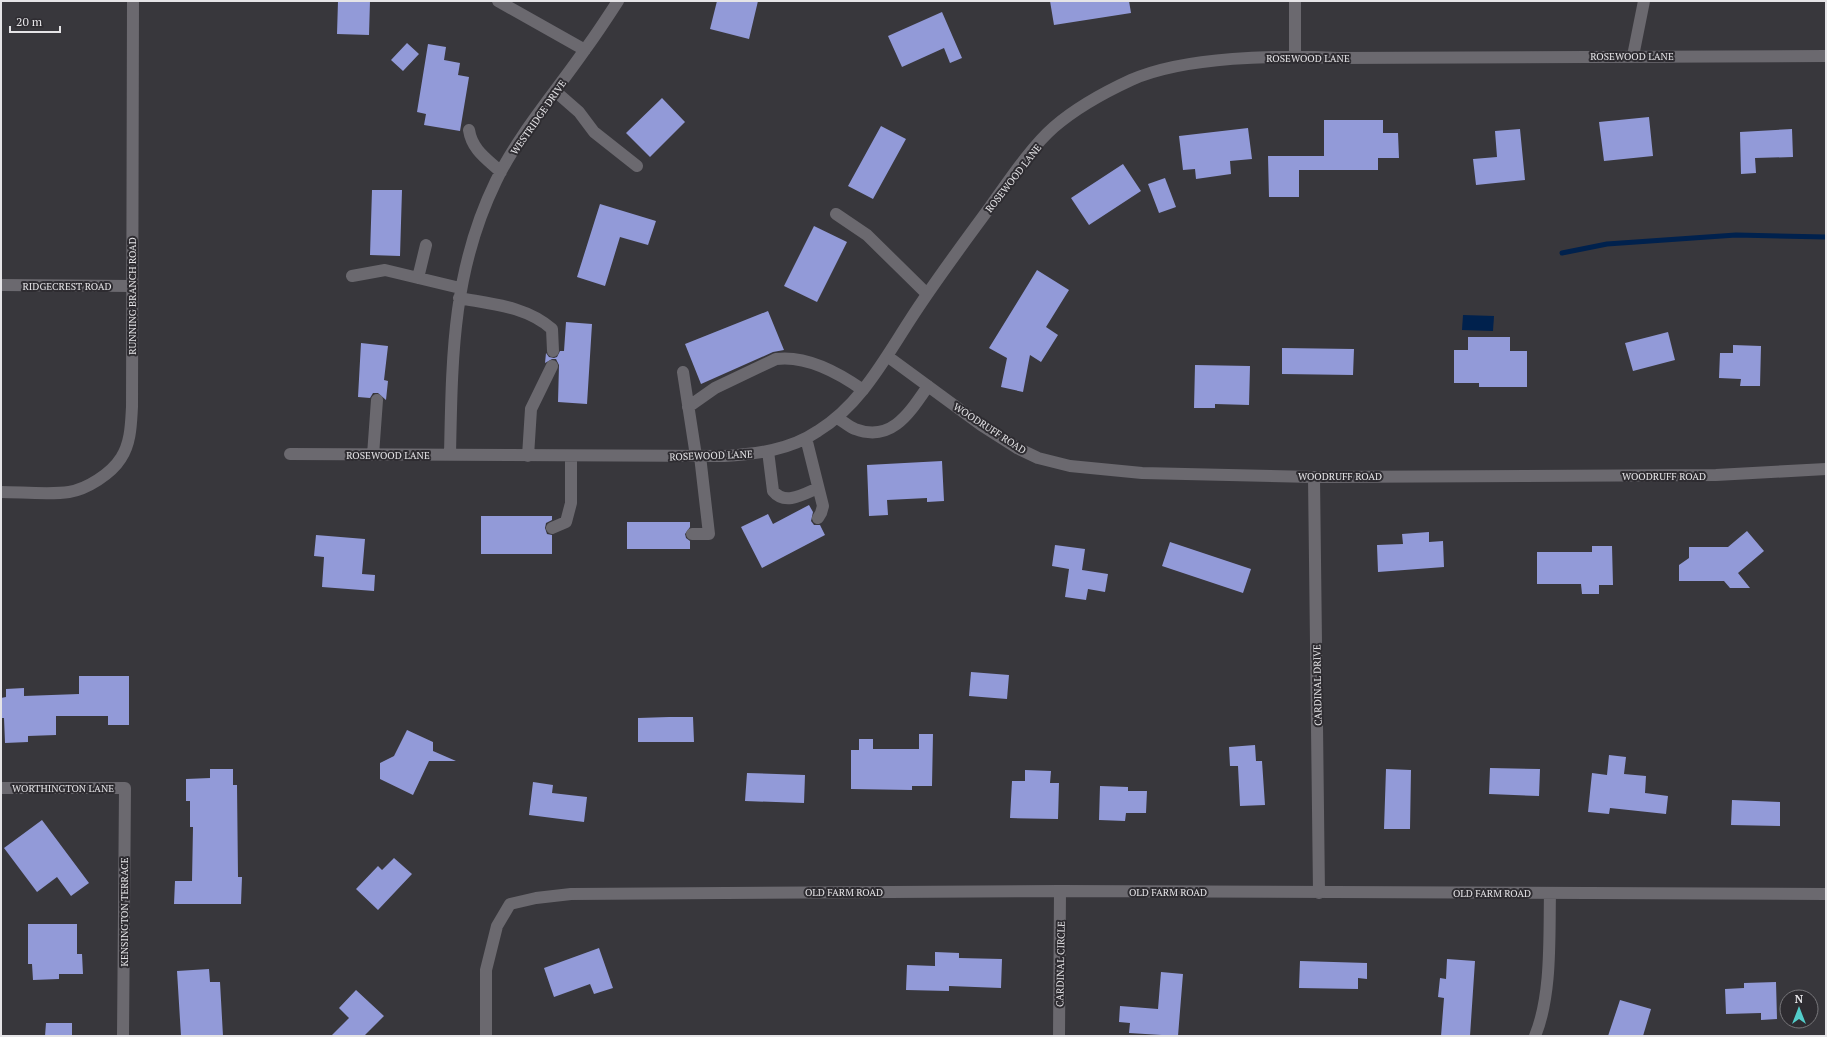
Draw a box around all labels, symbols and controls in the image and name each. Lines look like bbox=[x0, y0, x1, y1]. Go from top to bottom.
scale bar bbox=[10, 8, 60, 34]
text: 20 m bbox=[16, 14, 43, 29]
street label: ROSEWOOD LANE bbox=[1590, 50, 1674, 63]
street label: ROSEWOOD LANE bbox=[1266, 52, 1350, 65]
street label: WESTRIDGE DRIVE bbox=[508, 77, 569, 157]
street label: ROSEWOOD LANE bbox=[983, 141, 1044, 215]
street label: RUNNING BRANCH ROAD bbox=[126, 237, 139, 355]
street label: RIDGECREST ROAD bbox=[22, 280, 112, 293]
street label: WOODRUFF ROAD bbox=[951, 400, 1029, 457]
street label: ROSEWOOD LANE bbox=[669, 448, 753, 463]
street label: ROSEWOOD LANE bbox=[346, 449, 430, 462]
street label: WOODRUFF ROAD bbox=[1298, 470, 1382, 483]
street label: WOODRUFF ROAD bbox=[1622, 470, 1706, 483]
street label: CARDINAL DRIVE bbox=[1310, 644, 1325, 726]
street label: WORTHINGTON LANE bbox=[12, 782, 114, 795]
street label: KENSINGTON TERRACE bbox=[118, 857, 131, 967]
street label: OLD FARM ROAD bbox=[805, 886, 883, 899]
street label: OLD FARM ROAD bbox=[1129, 886, 1207, 899]
street label: OLD FARM ROAD bbox=[1453, 887, 1531, 900]
street label: CARDINAL CIRCLE bbox=[1053, 921, 1068, 1007]
north arrow bbox=[1779, 989, 1819, 1029]
text: N bbox=[1795, 992, 1804, 1006]

